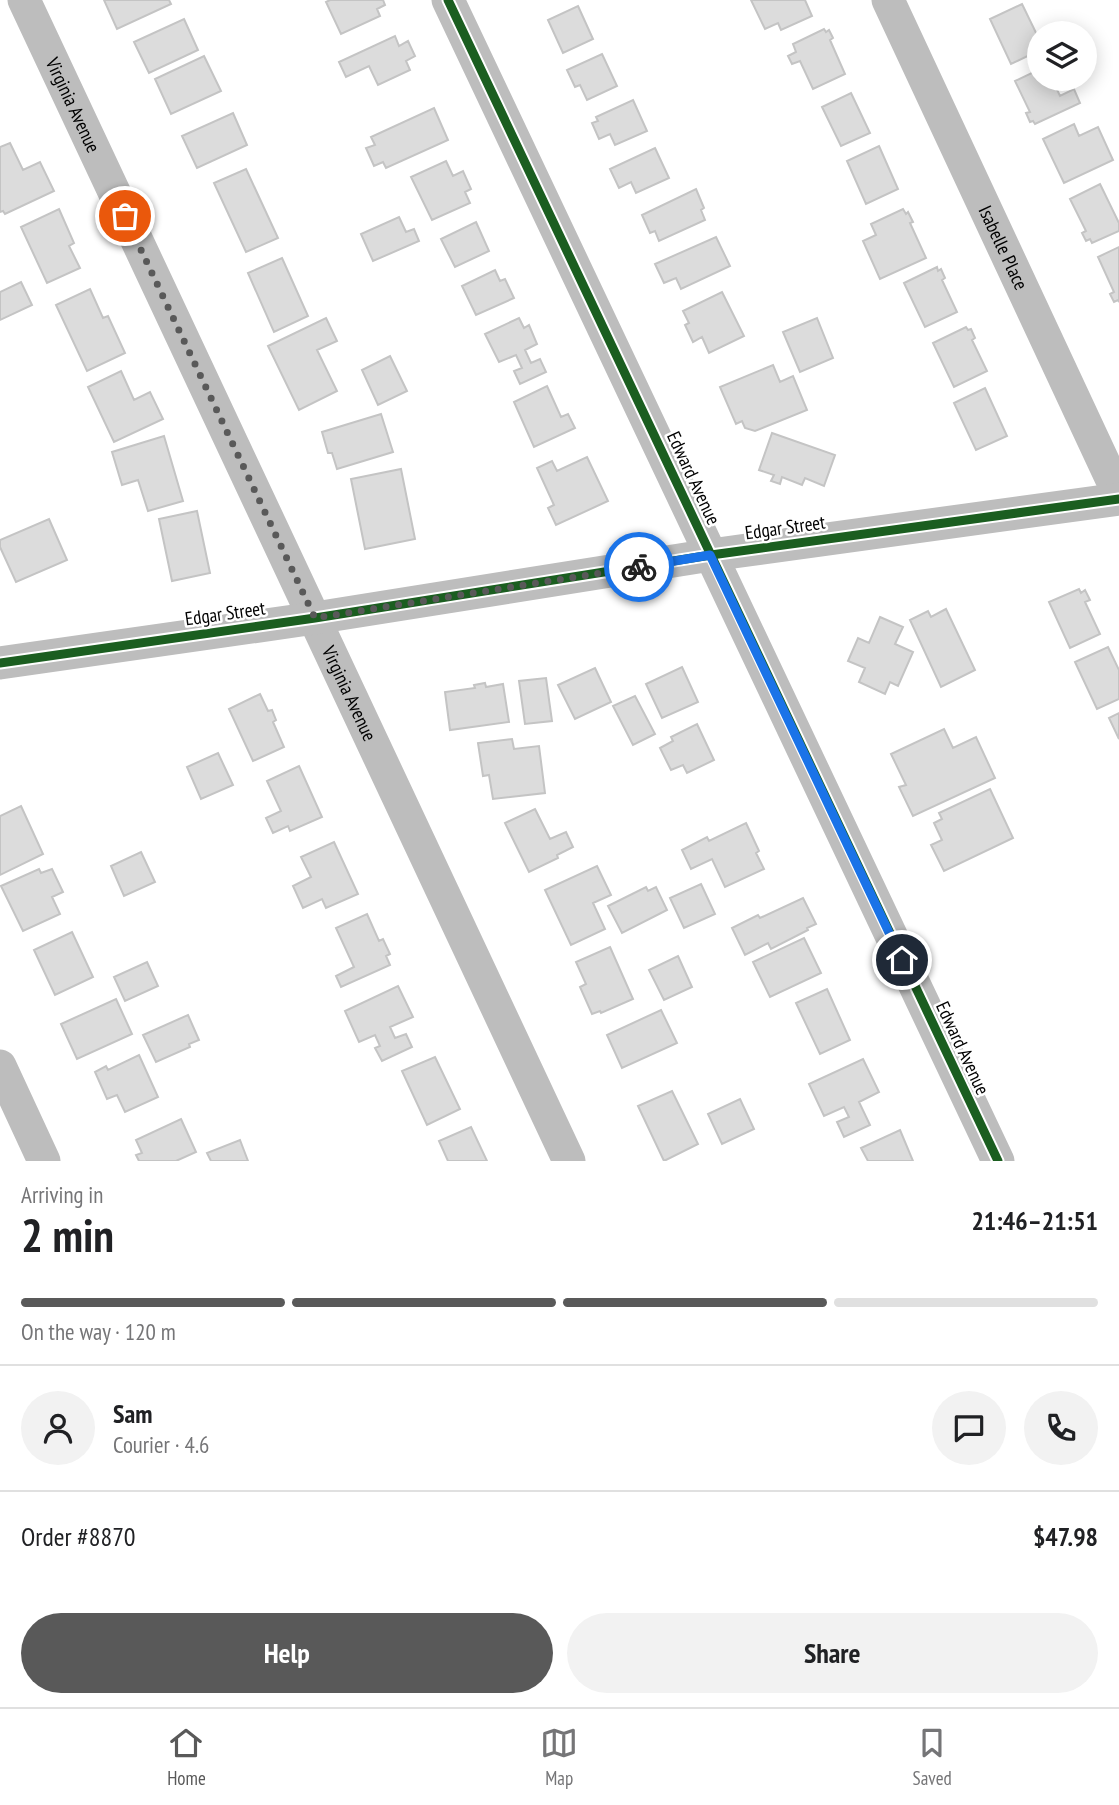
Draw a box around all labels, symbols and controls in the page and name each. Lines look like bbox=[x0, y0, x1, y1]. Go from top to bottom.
map controls bbox=[1027, 21, 1097, 91]
button: layers bbox=[1027, 21, 1097, 91]
street label: Virginia Avenue bbox=[40, 53, 106, 156]
pin bbox=[95, 186, 155, 246]
icon: bag bbox=[106, 197, 144, 235]
street label: Isabelle Place bbox=[973, 201, 1033, 294]
street label: Edward Avenue bbox=[662, 428, 726, 529]
street label: Edgar Street bbox=[743, 509, 827, 545]
courier bbox=[604, 532, 674, 602]
icon: bike bbox=[620, 548, 658, 586]
street label: Edgar Street bbox=[183, 595, 267, 631]
street label: Virginia Avenue bbox=[316, 641, 382, 745]
pin bbox=[872, 930, 932, 990]
icon: home bbox=[883, 941, 921, 979]
street label: Edward Avenue bbox=[931, 998, 995, 1099]
text: Arriving in bbox=[21, 1180, 103, 1209]
text: 21:46–21:51 bbox=[971, 1204, 1098, 1237]
text: 2 min bbox=[21, 1205, 114, 1265]
text: On the way · 120 m bbox=[21, 1317, 176, 1346]
button: person bbox=[21, 1391, 95, 1465]
button: chat bbox=[932, 1391, 1006, 1465]
button: phone bbox=[1024, 1391, 1098, 1465]
text: Sam bbox=[113, 1397, 152, 1430]
text: Courier · 4.6 bbox=[113, 1430, 209, 1459]
text: Order #8870 bbox=[21, 1520, 136, 1553]
text: $47.98 bbox=[1033, 1520, 1098, 1553]
button: Help bbox=[21, 1613, 553, 1693]
button: Share bbox=[567, 1613, 1098, 1693]
tab: Home bbox=[167, 1724, 206, 1790]
tab: Map bbox=[540, 1724, 578, 1790]
tab: Saved bbox=[913, 1724, 952, 1790]

